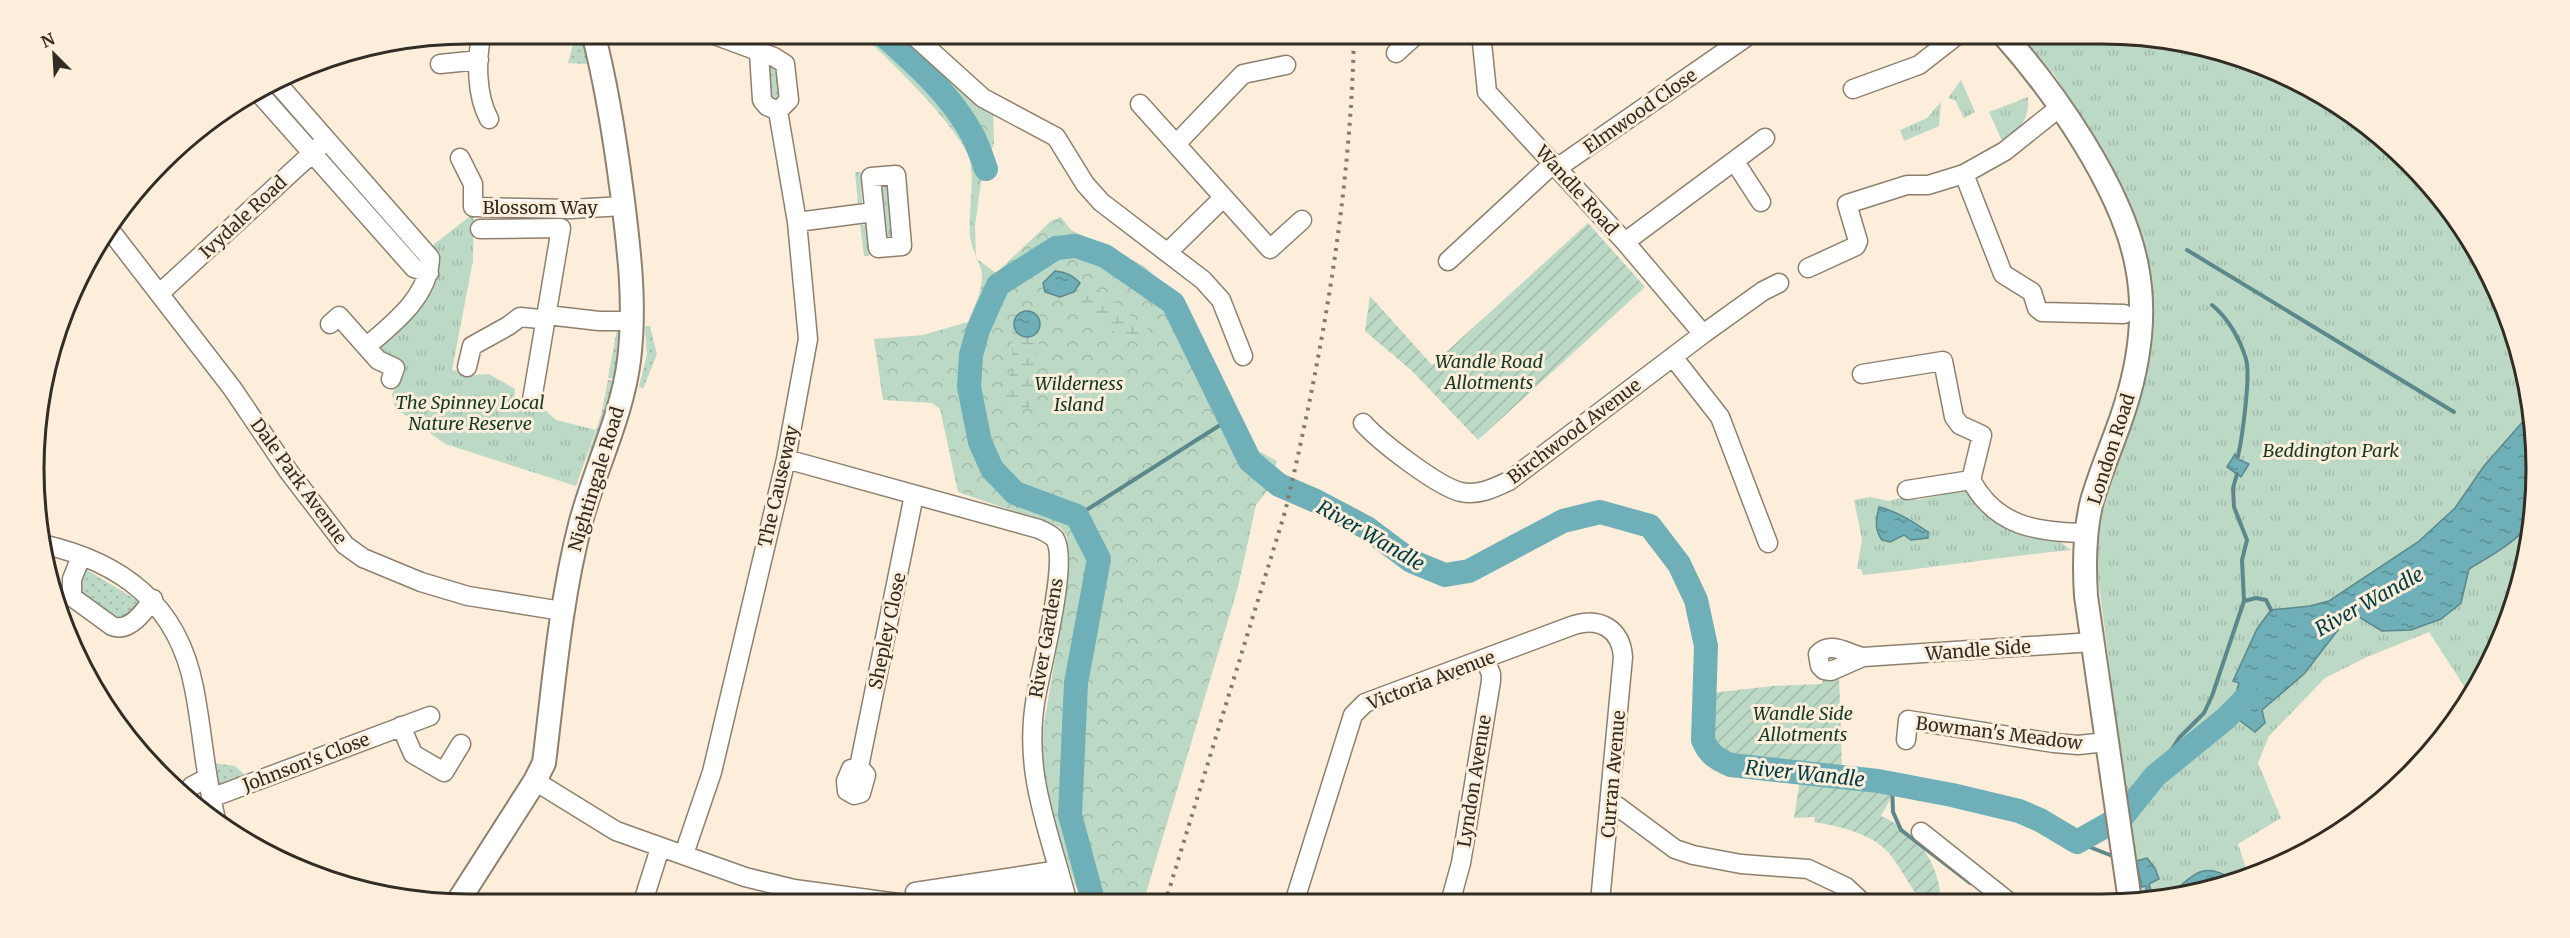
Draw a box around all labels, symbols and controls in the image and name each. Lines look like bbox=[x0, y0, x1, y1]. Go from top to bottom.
north arrow bbox=[24, 24, 84, 84]
text: N bbox=[38, 28, 58, 52]
street label: Elmwood Close bbox=[1579, 63, 1701, 159]
street label: Wandle Road bbox=[1530, 140, 1623, 240]
street label: Ivydale Road bbox=[195, 171, 292, 263]
street label: Blossom Way bbox=[482, 196, 598, 219]
park label: Wandle Road Allotments bbox=[1435, 350, 1544, 394]
park label: Wilderness Island bbox=[1035, 372, 1123, 416]
street label: Birchwood Avenue bbox=[1503, 373, 1645, 489]
park label: The Spinney Local Nature Reserve bbox=[395, 391, 545, 435]
street label: London Road bbox=[2082, 391, 2140, 507]
street label: Nightingale Road bbox=[563, 404, 629, 554]
street label: Dale Park Avenue bbox=[246, 414, 352, 548]
street label: The Causeway bbox=[753, 422, 803, 549]
park label: Beddington Park bbox=[2263, 439, 2399, 462]
water label: River Wandle bbox=[1313, 494, 1429, 576]
water label: River Wandle bbox=[2310, 561, 2428, 641]
street label: Shepley Close bbox=[863, 571, 911, 691]
street label: River Gardens bbox=[1024, 576, 1068, 700]
street label: Wandle Side bbox=[1924, 635, 2031, 665]
street label: Victoria Avenue bbox=[1363, 645, 1498, 715]
park label: Wandle Side Allotments bbox=[1753, 702, 1853, 746]
street label: Curran Avenue bbox=[1596, 709, 1630, 839]
street label: Bowman's Meadow bbox=[1914, 711, 2084, 755]
street label: Lyndon Avenue bbox=[1452, 713, 1496, 849]
street label: Johnson's Close bbox=[238, 727, 373, 797]
water label: River Wandle bbox=[1744, 754, 1866, 792]

